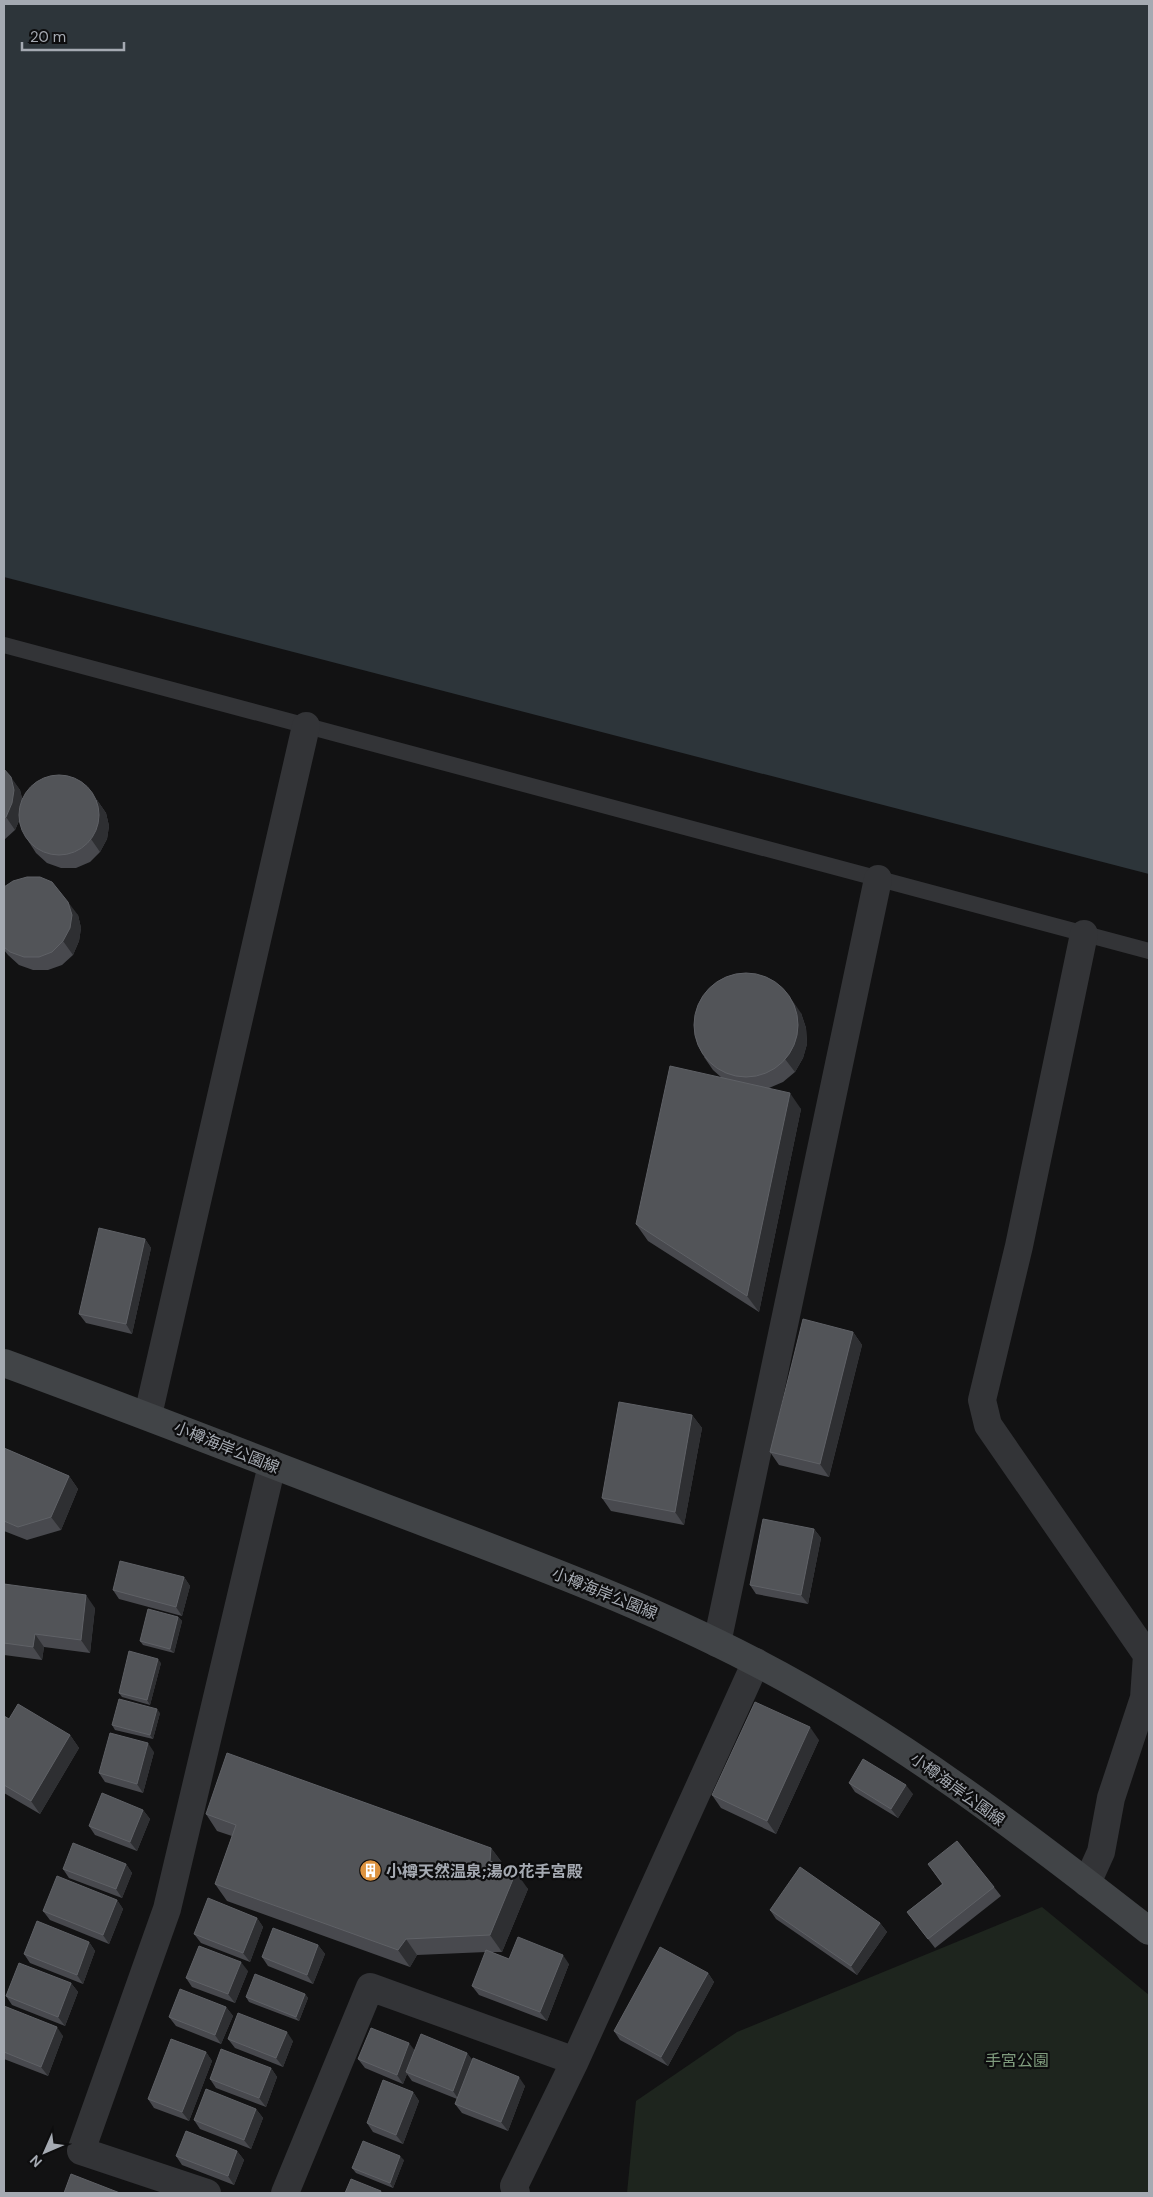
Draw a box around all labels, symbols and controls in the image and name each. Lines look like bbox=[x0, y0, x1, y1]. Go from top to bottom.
scale bar bbox=[22, 20, 125, 52]
text: 20 m bbox=[30, 27, 66, 47]
street label: 小樽海岸公園線 bbox=[171, 1417, 283, 1478]
street label: 小樽海岸公園線 bbox=[549, 1563, 661, 1624]
street label: 小樽海岸公園線 bbox=[906, 1748, 1009, 1831]
building icon: 小樽天然温泉;湯の花手宮殿 bbox=[358, 1859, 382, 1883]
place label: 小樽天然温泉;湯の花手宮殿 bbox=[386, 1861, 582, 1882]
park label: 手宮公園 bbox=[985, 2050, 1049, 2071]
north arrow bbox=[20, 2127, 70, 2177]
text: N bbox=[26, 2151, 46, 2171]

